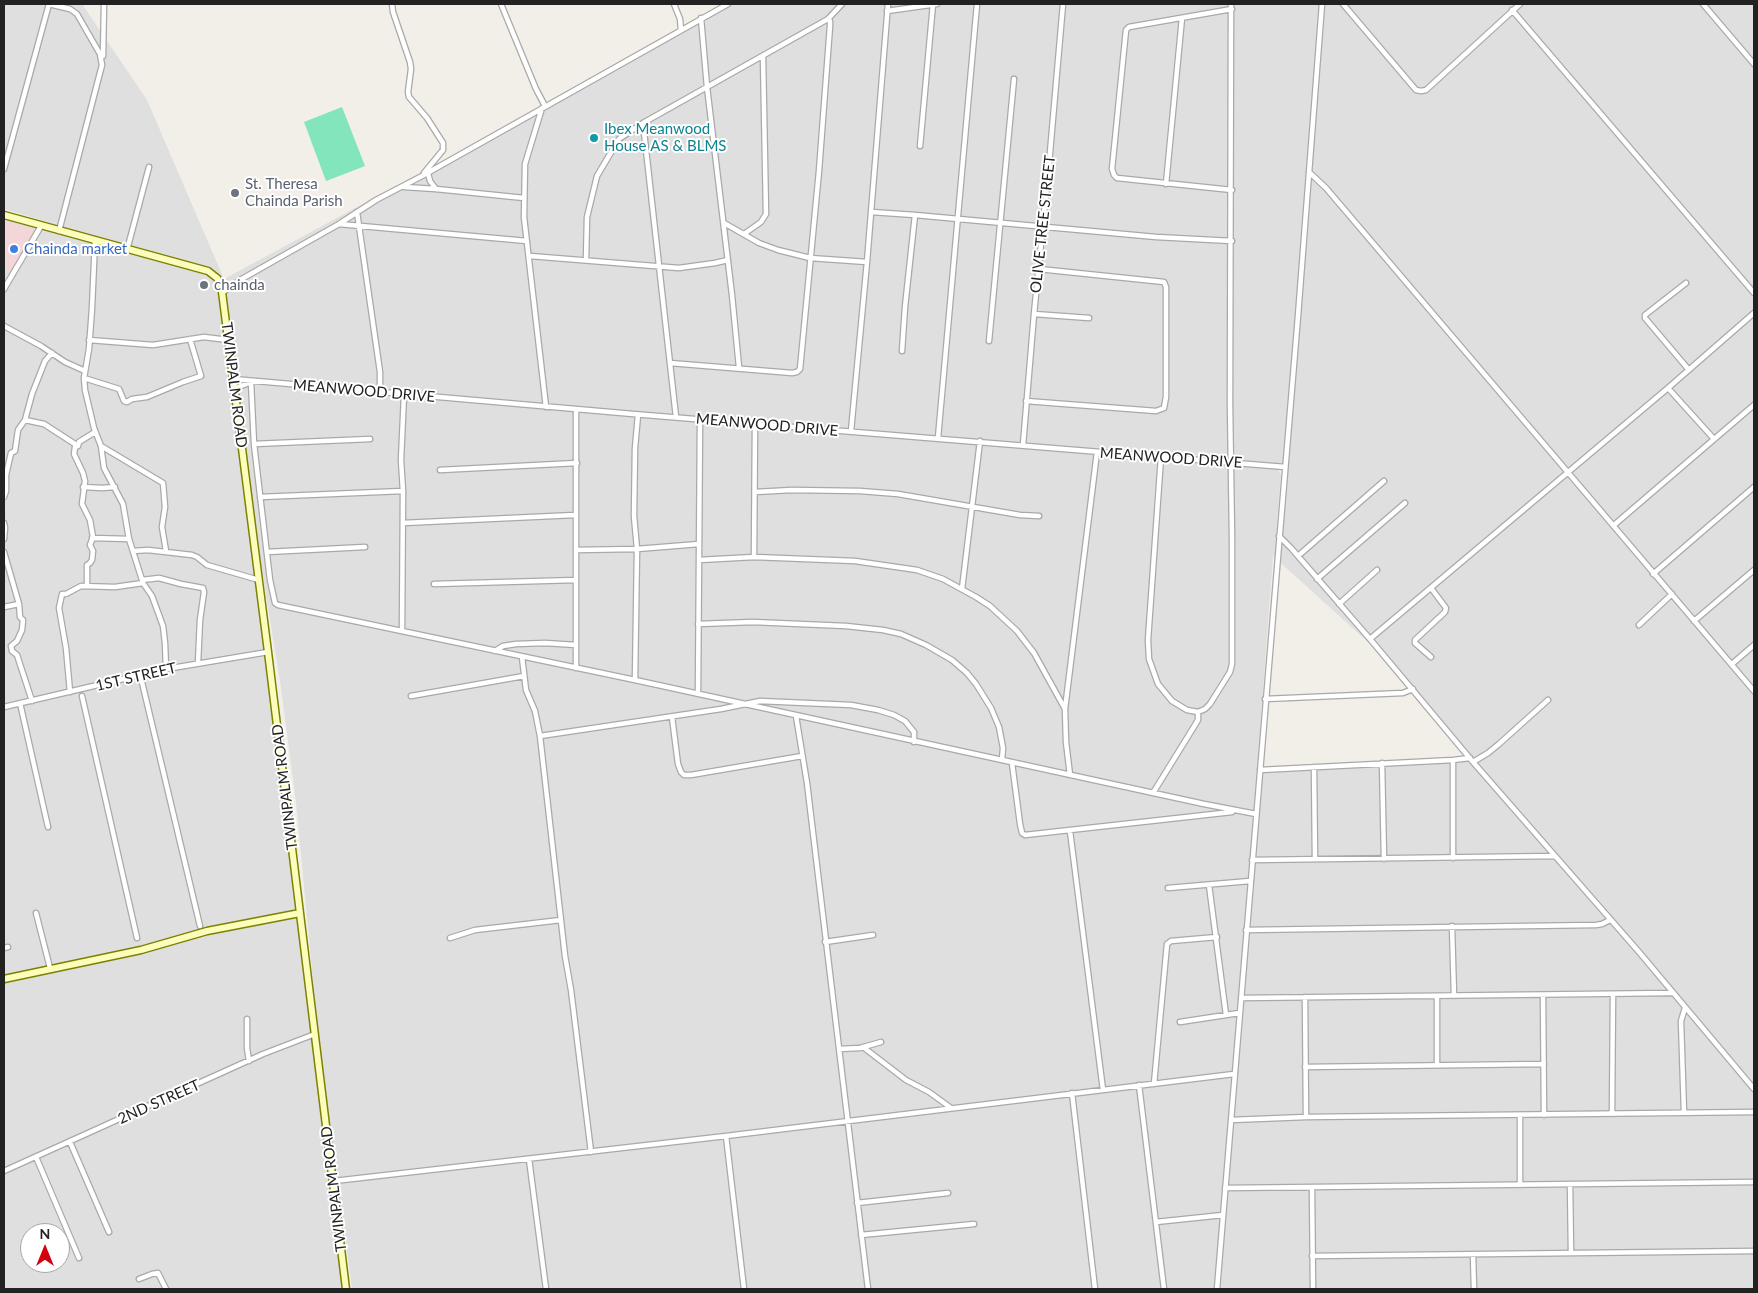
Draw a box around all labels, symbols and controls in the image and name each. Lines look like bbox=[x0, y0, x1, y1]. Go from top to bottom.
place label: Ibex Meanwood House AS & BLMS bbox=[604, 120, 726, 155]
marker: Ibex Meanwood House AS & BLMS bbox=[588, 132, 600, 144]
street label: OLIVE TREE STREET bbox=[1027, 154, 1059, 294]
place label: St. Theresa Chainda Parish bbox=[245, 175, 343, 210]
marker: St. Theresa Chainda Parish bbox=[229, 187, 241, 199]
place label: Chainda market bbox=[24, 240, 127, 258]
marker: Chainda market bbox=[8, 243, 20, 255]
place label: chainda bbox=[214, 276, 265, 294]
marker: chainda bbox=[198, 279, 210, 291]
street label: TWINPALM ROAD bbox=[217, 321, 251, 449]
street label: MEANWOOD DRIVE bbox=[292, 376, 436, 406]
street label: MEANWOOD DRIVE bbox=[695, 410, 839, 440]
street label: MEANWOOD DRIVE bbox=[1099, 444, 1243, 472]
street label: 1ST STREET bbox=[94, 659, 178, 695]
street label: TWINPALM ROAD bbox=[268, 723, 302, 851]
street label: 2ND STREET bbox=[115, 1076, 203, 1128]
street label: TWINPALM ROAD bbox=[317, 1125, 351, 1253]
north arrow bbox=[20, 1223, 70, 1273]
text: N bbox=[40, 1225, 50, 1242]

